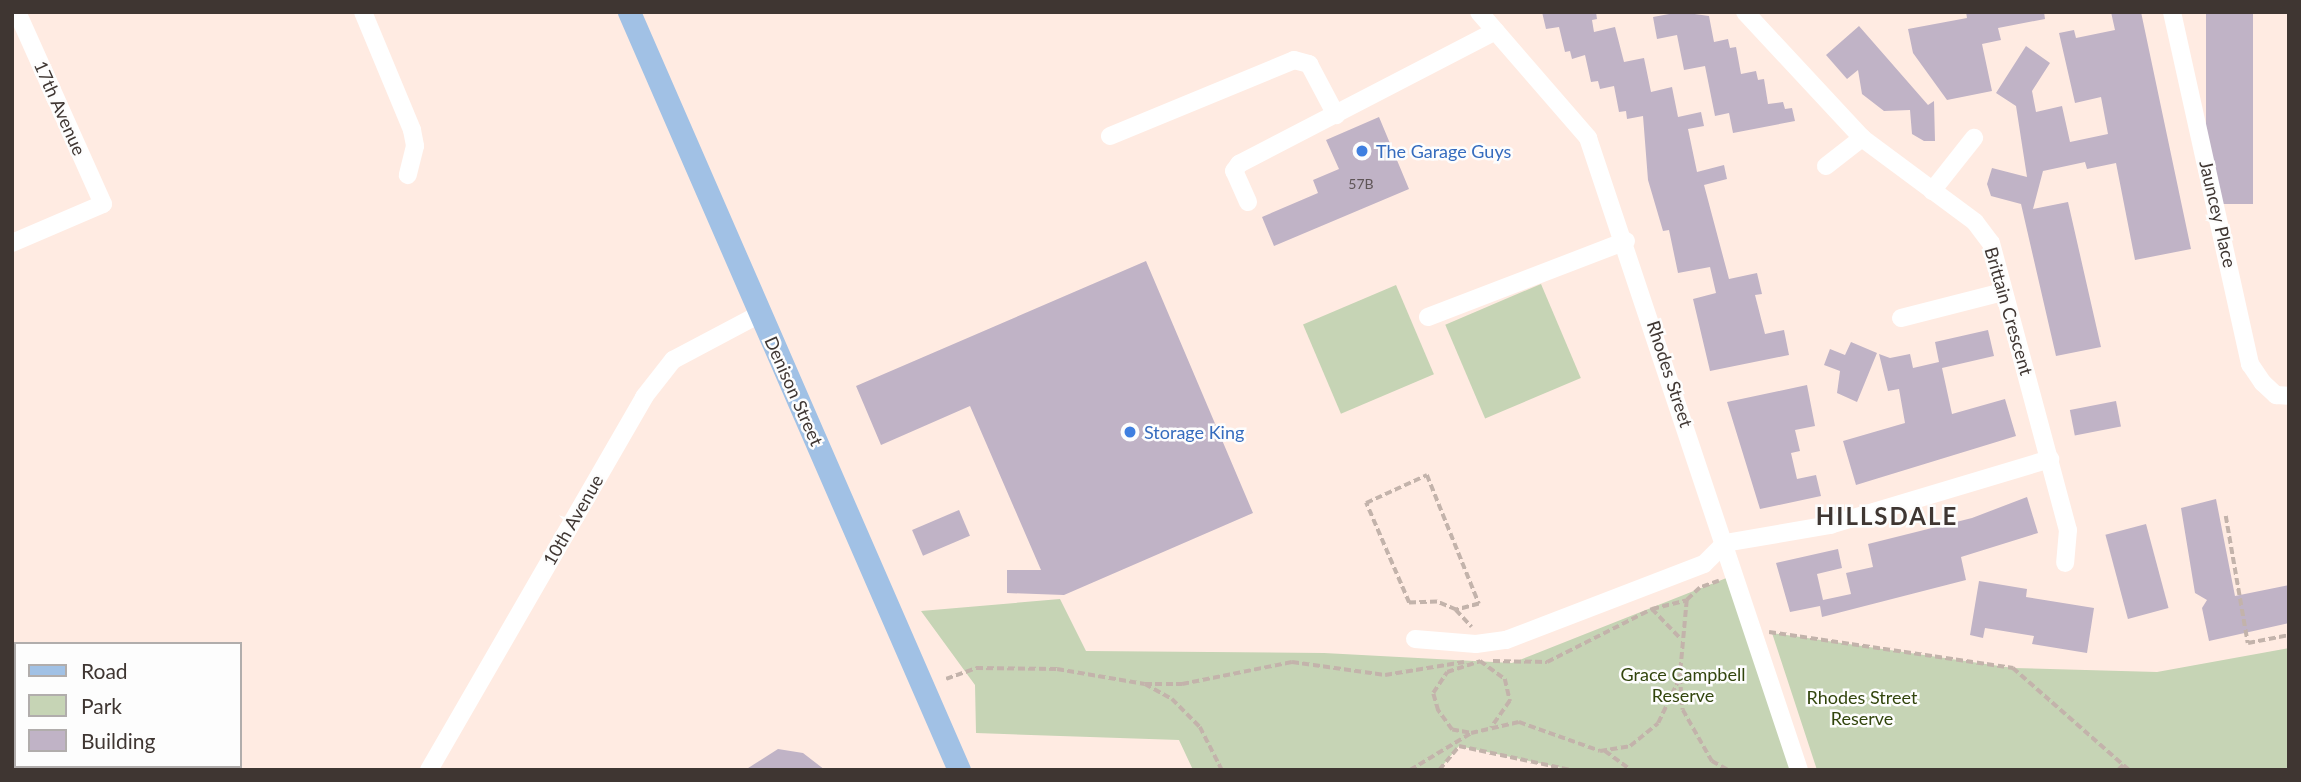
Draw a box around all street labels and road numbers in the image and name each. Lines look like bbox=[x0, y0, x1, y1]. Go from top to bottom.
street label: 17th Avenue bbox=[29, 57, 91, 159]
street label: Jauncey Place bbox=[2195, 158, 2241, 270]
street label: Brittain Crescent bbox=[1980, 244, 2038, 378]
street label: Rhodes Street bbox=[1643, 318, 1697, 430]
street label: Denison Street bbox=[760, 333, 828, 449]
street label: 10th Avenue bbox=[538, 471, 608, 569]

